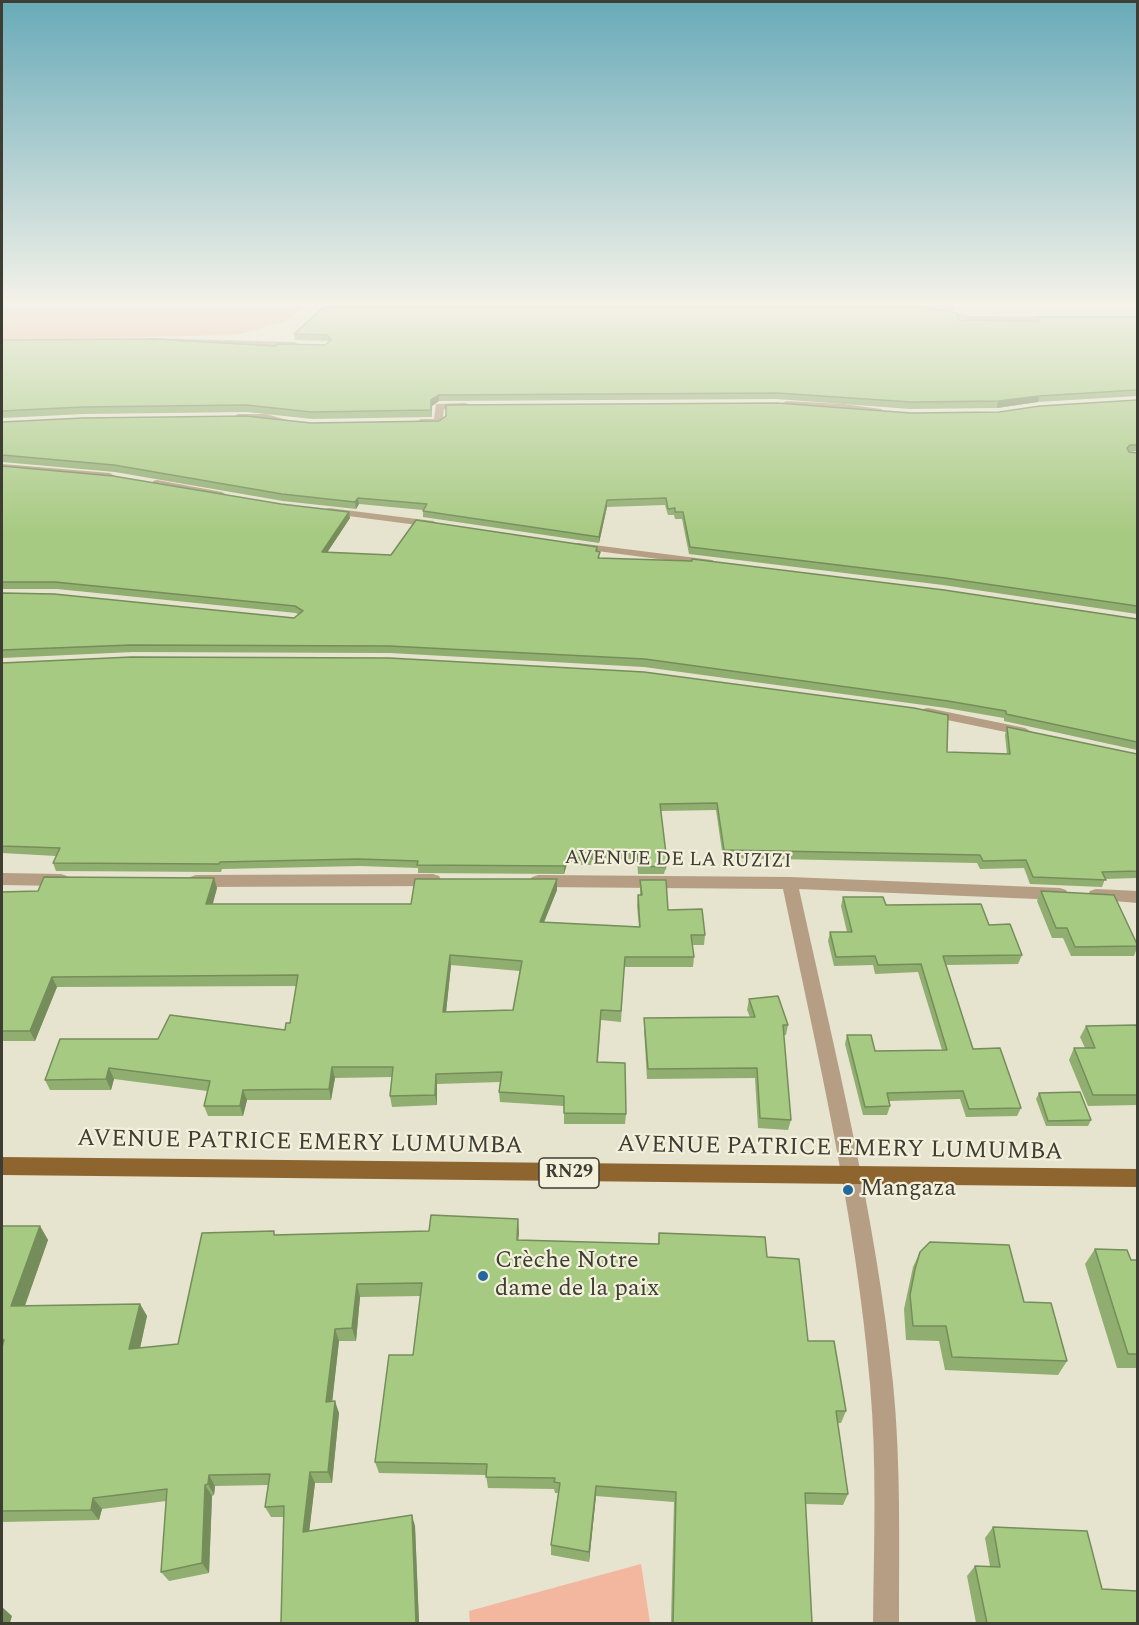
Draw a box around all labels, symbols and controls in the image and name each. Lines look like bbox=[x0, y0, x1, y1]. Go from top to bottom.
street label: AVENUE DE LA RUZIZI bbox=[564, 847, 792, 875]
street label: AVENUE PATRICE EMERY LUMUMBA bbox=[77, 1126, 523, 1162]
street label: AVENUE PATRICE EMERY LUMUMBA bbox=[617, 1132, 1063, 1168]
road number: RN29 bbox=[539, 1158, 599, 1188]
place label: Mangaza bbox=[860, 1176, 956, 1204]
marker: Mangaza bbox=[841, 1183, 855, 1197]
place label: Crèche Notre dame de la paix bbox=[495, 1248, 659, 1304]
marker: Crèche Notre dame de la paix bbox=[476, 1269, 490, 1283]

